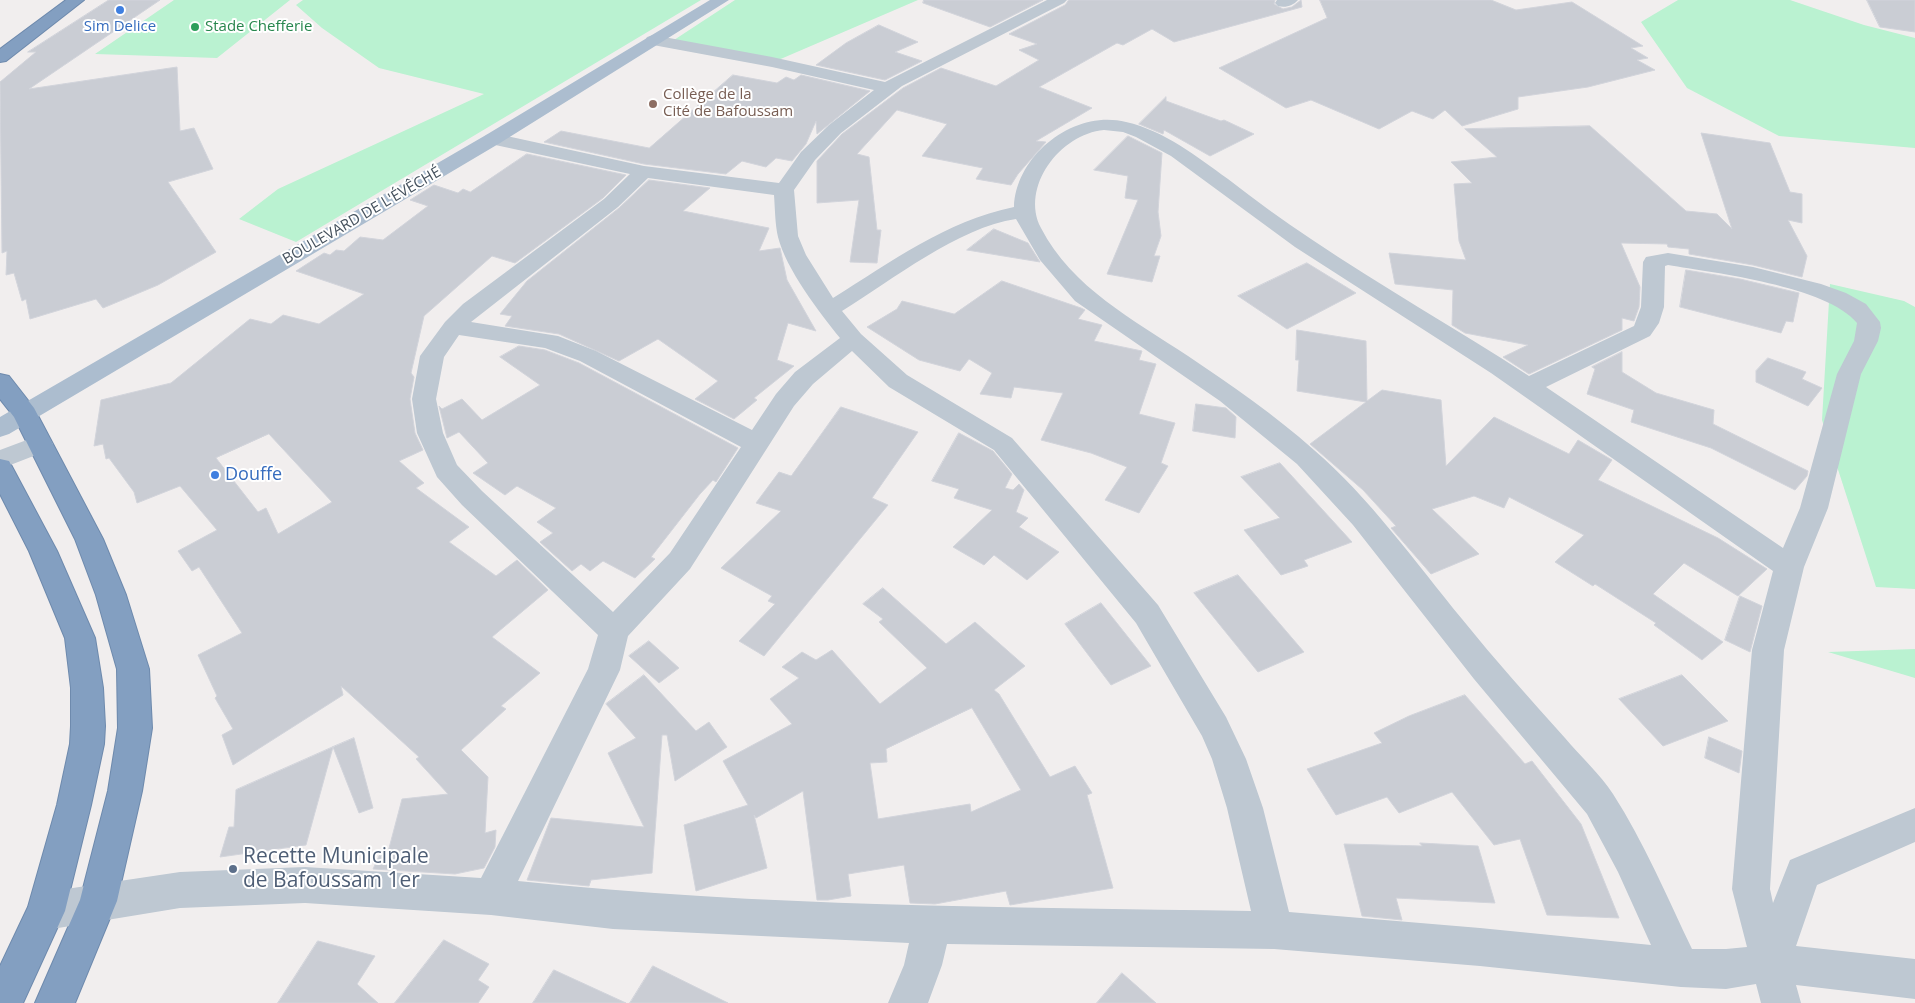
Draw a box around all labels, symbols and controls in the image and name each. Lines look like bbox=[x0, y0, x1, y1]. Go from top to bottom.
marker: Sim Delice bbox=[114, 4, 126, 16]
place label: Sim Delice bbox=[84, 18, 156, 36]
place label: Stade Chefferie bbox=[205, 18, 312, 36]
marker: Stade Chefferie bbox=[189, 21, 201, 33]
place label: Collège de la Cité de Bafoussam bbox=[663, 86, 793, 121]
marker: Collège de la Cité de Bafoussam bbox=[647, 98, 659, 110]
street label: BOULEVARD DE L'ÉVÊCHÉ bbox=[280, 163, 444, 269]
place label: Douffe bbox=[225, 464, 282, 486]
marker: Douffe bbox=[209, 469, 221, 481]
place label: Recette Municipale de Bafoussam 1er bbox=[243, 844, 429, 894]
marker: Recette Municipale de Bafoussam 1er bbox=[227, 863, 239, 875]

